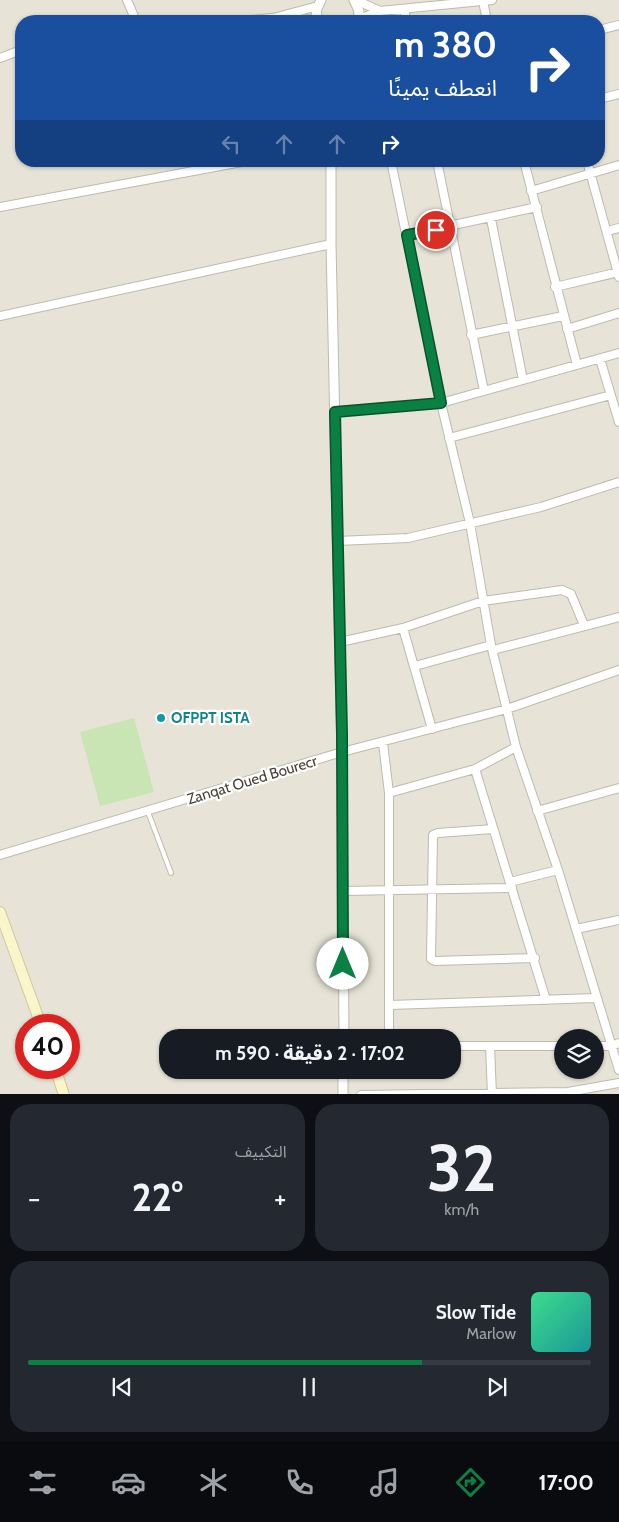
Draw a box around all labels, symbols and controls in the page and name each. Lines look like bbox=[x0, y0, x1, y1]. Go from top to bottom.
text: 380 m bbox=[394, 23, 497, 66]
icon: right bbox=[515, 35, 580, 100]
text: انعطف يمينًا bbox=[388, 75, 497, 102]
icon: left bbox=[217, 130, 245, 158]
icon: ahead bbox=[270, 130, 298, 158]
icon: ahead bbox=[323, 130, 351, 158]
icon: right bbox=[376, 130, 404, 158]
pin bbox=[415, 209, 457, 251]
icon: arrive bbox=[422, 216, 450, 244]
place label: OFPPT ISTA bbox=[171, 709, 250, 727]
marker: OFPPT ISTA bbox=[155, 712, 167, 724]
street label: Zanqat Oued Bourecr bbox=[185, 752, 319, 808]
position arrow bbox=[316, 937, 368, 989]
speed limit sign: 40 bbox=[15, 1014, 80, 1079]
map controls bbox=[554, 1029, 604, 1079]
button: layers bbox=[554, 1029, 604, 1079]
text: 17:02 · 2 دقيقة · 590 m bbox=[215, 1042, 405, 1065]
text: 32 bbox=[427, 1128, 496, 1207]
text: التكييف bbox=[235, 1142, 287, 1161]
text: 22° bbox=[132, 1174, 183, 1221]
text: − bbox=[28, 1181, 40, 1215]
text: + bbox=[274, 1181, 287, 1215]
text: km/h bbox=[444, 1200, 479, 1219]
text: Slow Tide bbox=[436, 1301, 516, 1324]
text: Marlow bbox=[466, 1324, 516, 1343]
icon: previous bbox=[108, 1373, 136, 1401]
icon: pause bbox=[295, 1373, 323, 1401]
icon: next bbox=[483, 1373, 511, 1401]
icon: filters bbox=[25, 1465, 60, 1500]
icon: car bbox=[111, 1465, 146, 1500]
icon: climate bbox=[196, 1465, 231, 1500]
icon: phone bbox=[282, 1465, 317, 1500]
icon: music bbox=[367, 1465, 402, 1500]
icon: directions bbox=[453, 1465, 488, 1500]
text: 17:00 bbox=[538, 1469, 594, 1496]

